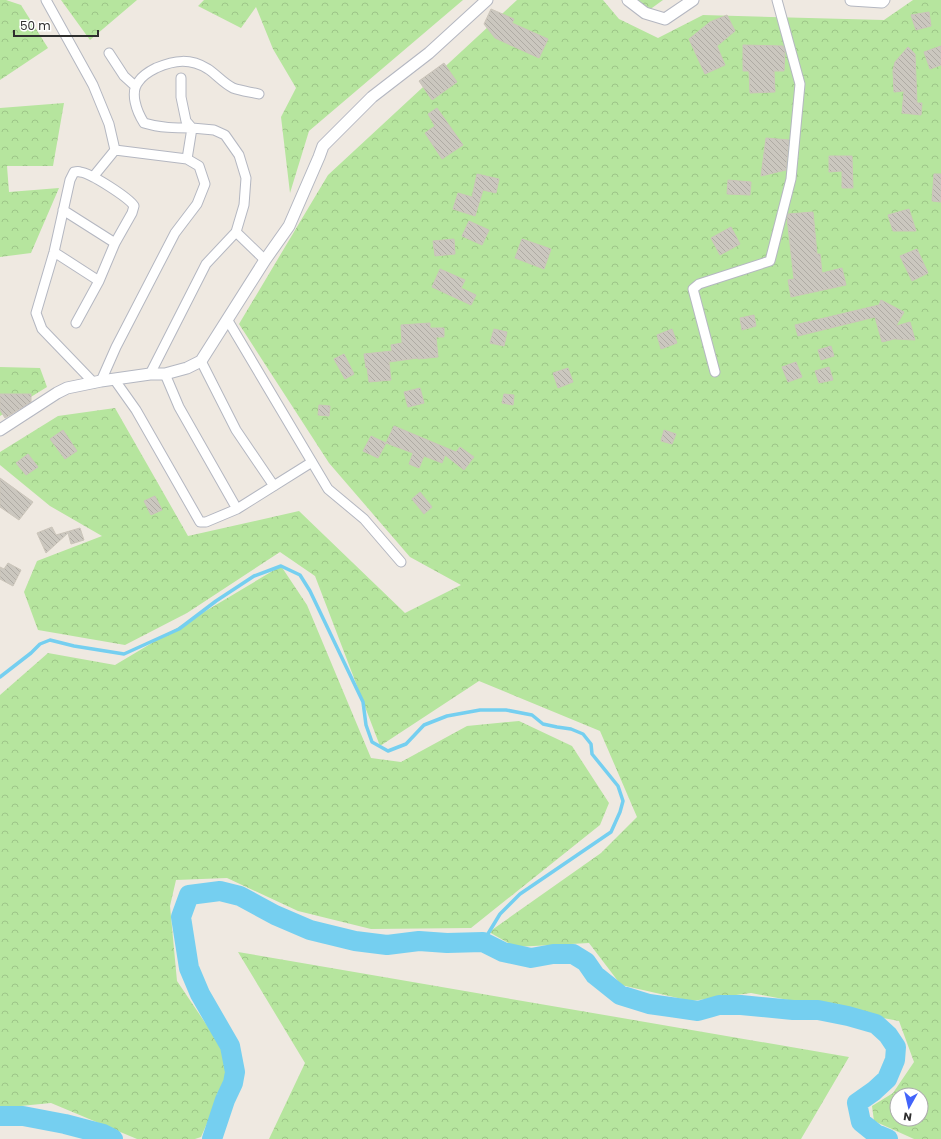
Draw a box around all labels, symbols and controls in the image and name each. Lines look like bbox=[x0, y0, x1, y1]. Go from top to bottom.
scale bar bbox=[14, 12, 98, 38]
text: 50 m bbox=[20, 17, 51, 34]
north arrow bbox=[889, 1087, 929, 1127]
text: N bbox=[902, 1108, 913, 1125]

